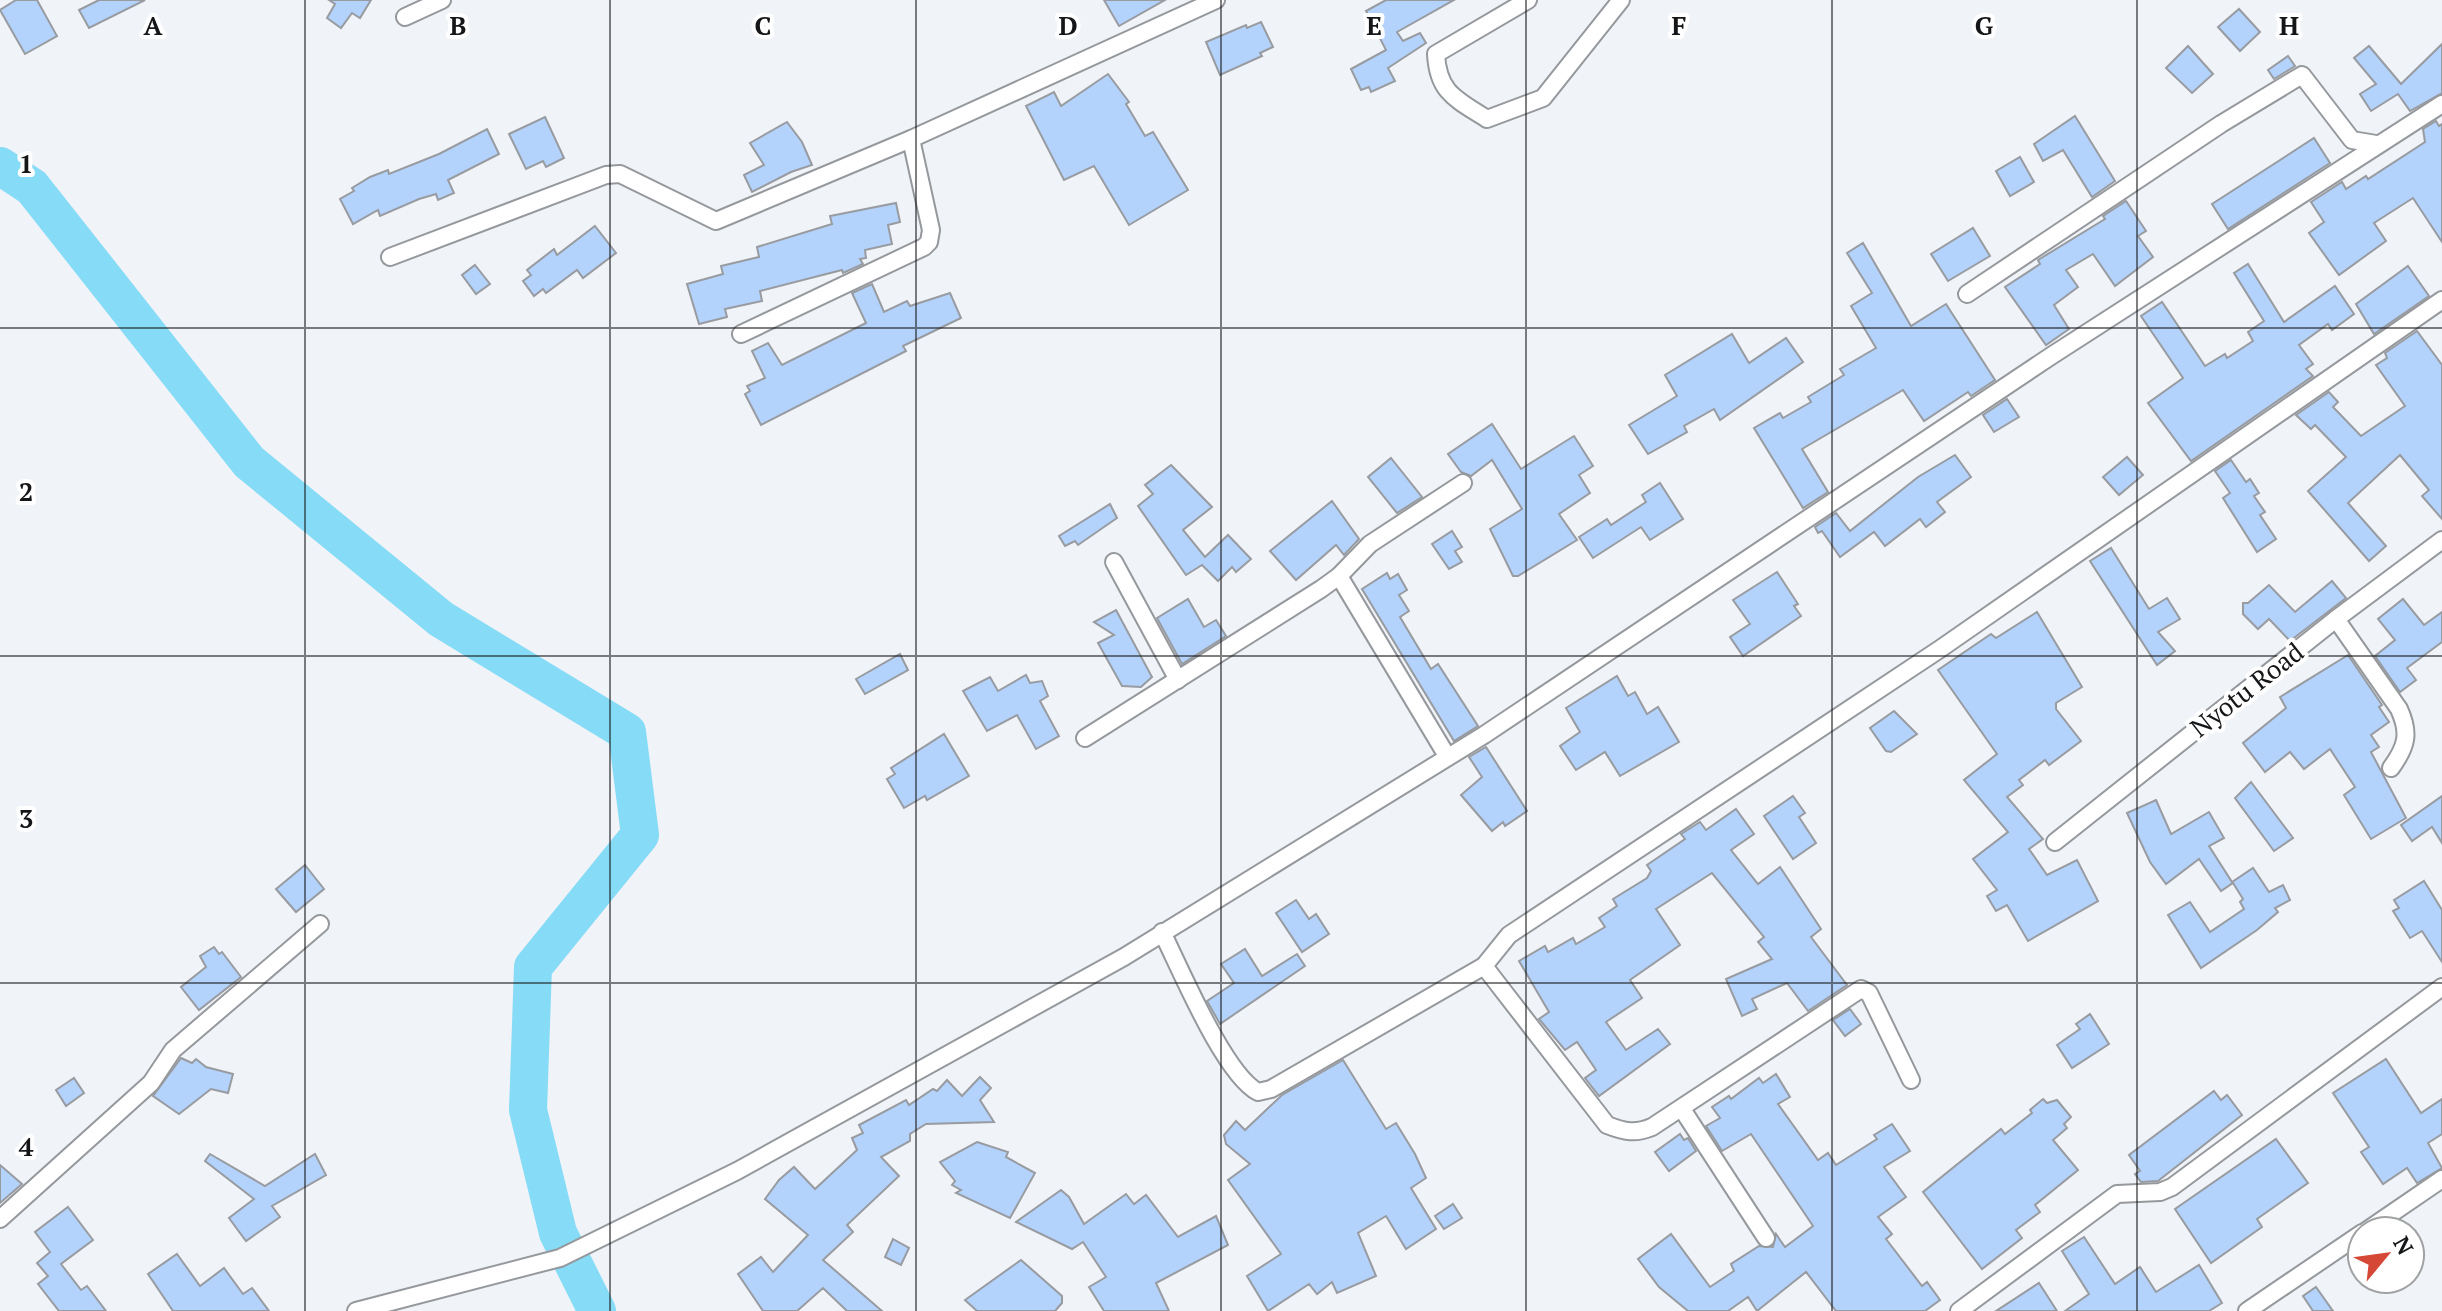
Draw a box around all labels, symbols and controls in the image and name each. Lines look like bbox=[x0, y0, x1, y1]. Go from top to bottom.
text: A bbox=[144, 8, 163, 42]
text: B bbox=[450, 8, 466, 42]
text: C bbox=[755, 8, 771, 42]
text: D bbox=[1058, 8, 1078, 42]
text: E bbox=[1366, 8, 1382, 42]
text: F bbox=[1672, 8, 1687, 42]
text: G bbox=[1975, 8, 1994, 42]
text: H bbox=[2279, 8, 2299, 42]
text: 1 bbox=[19, 146, 33, 180]
text: 2 bbox=[19, 474, 33, 508]
street label: Nyotu Road bbox=[2183, 634, 2310, 744]
text: 3 bbox=[19, 801, 33, 835]
text: 4 bbox=[19, 1129, 34, 1163]
north arrow bbox=[2346, 1215, 2426, 1295]
text: N bbox=[2387, 1231, 2421, 1260]

